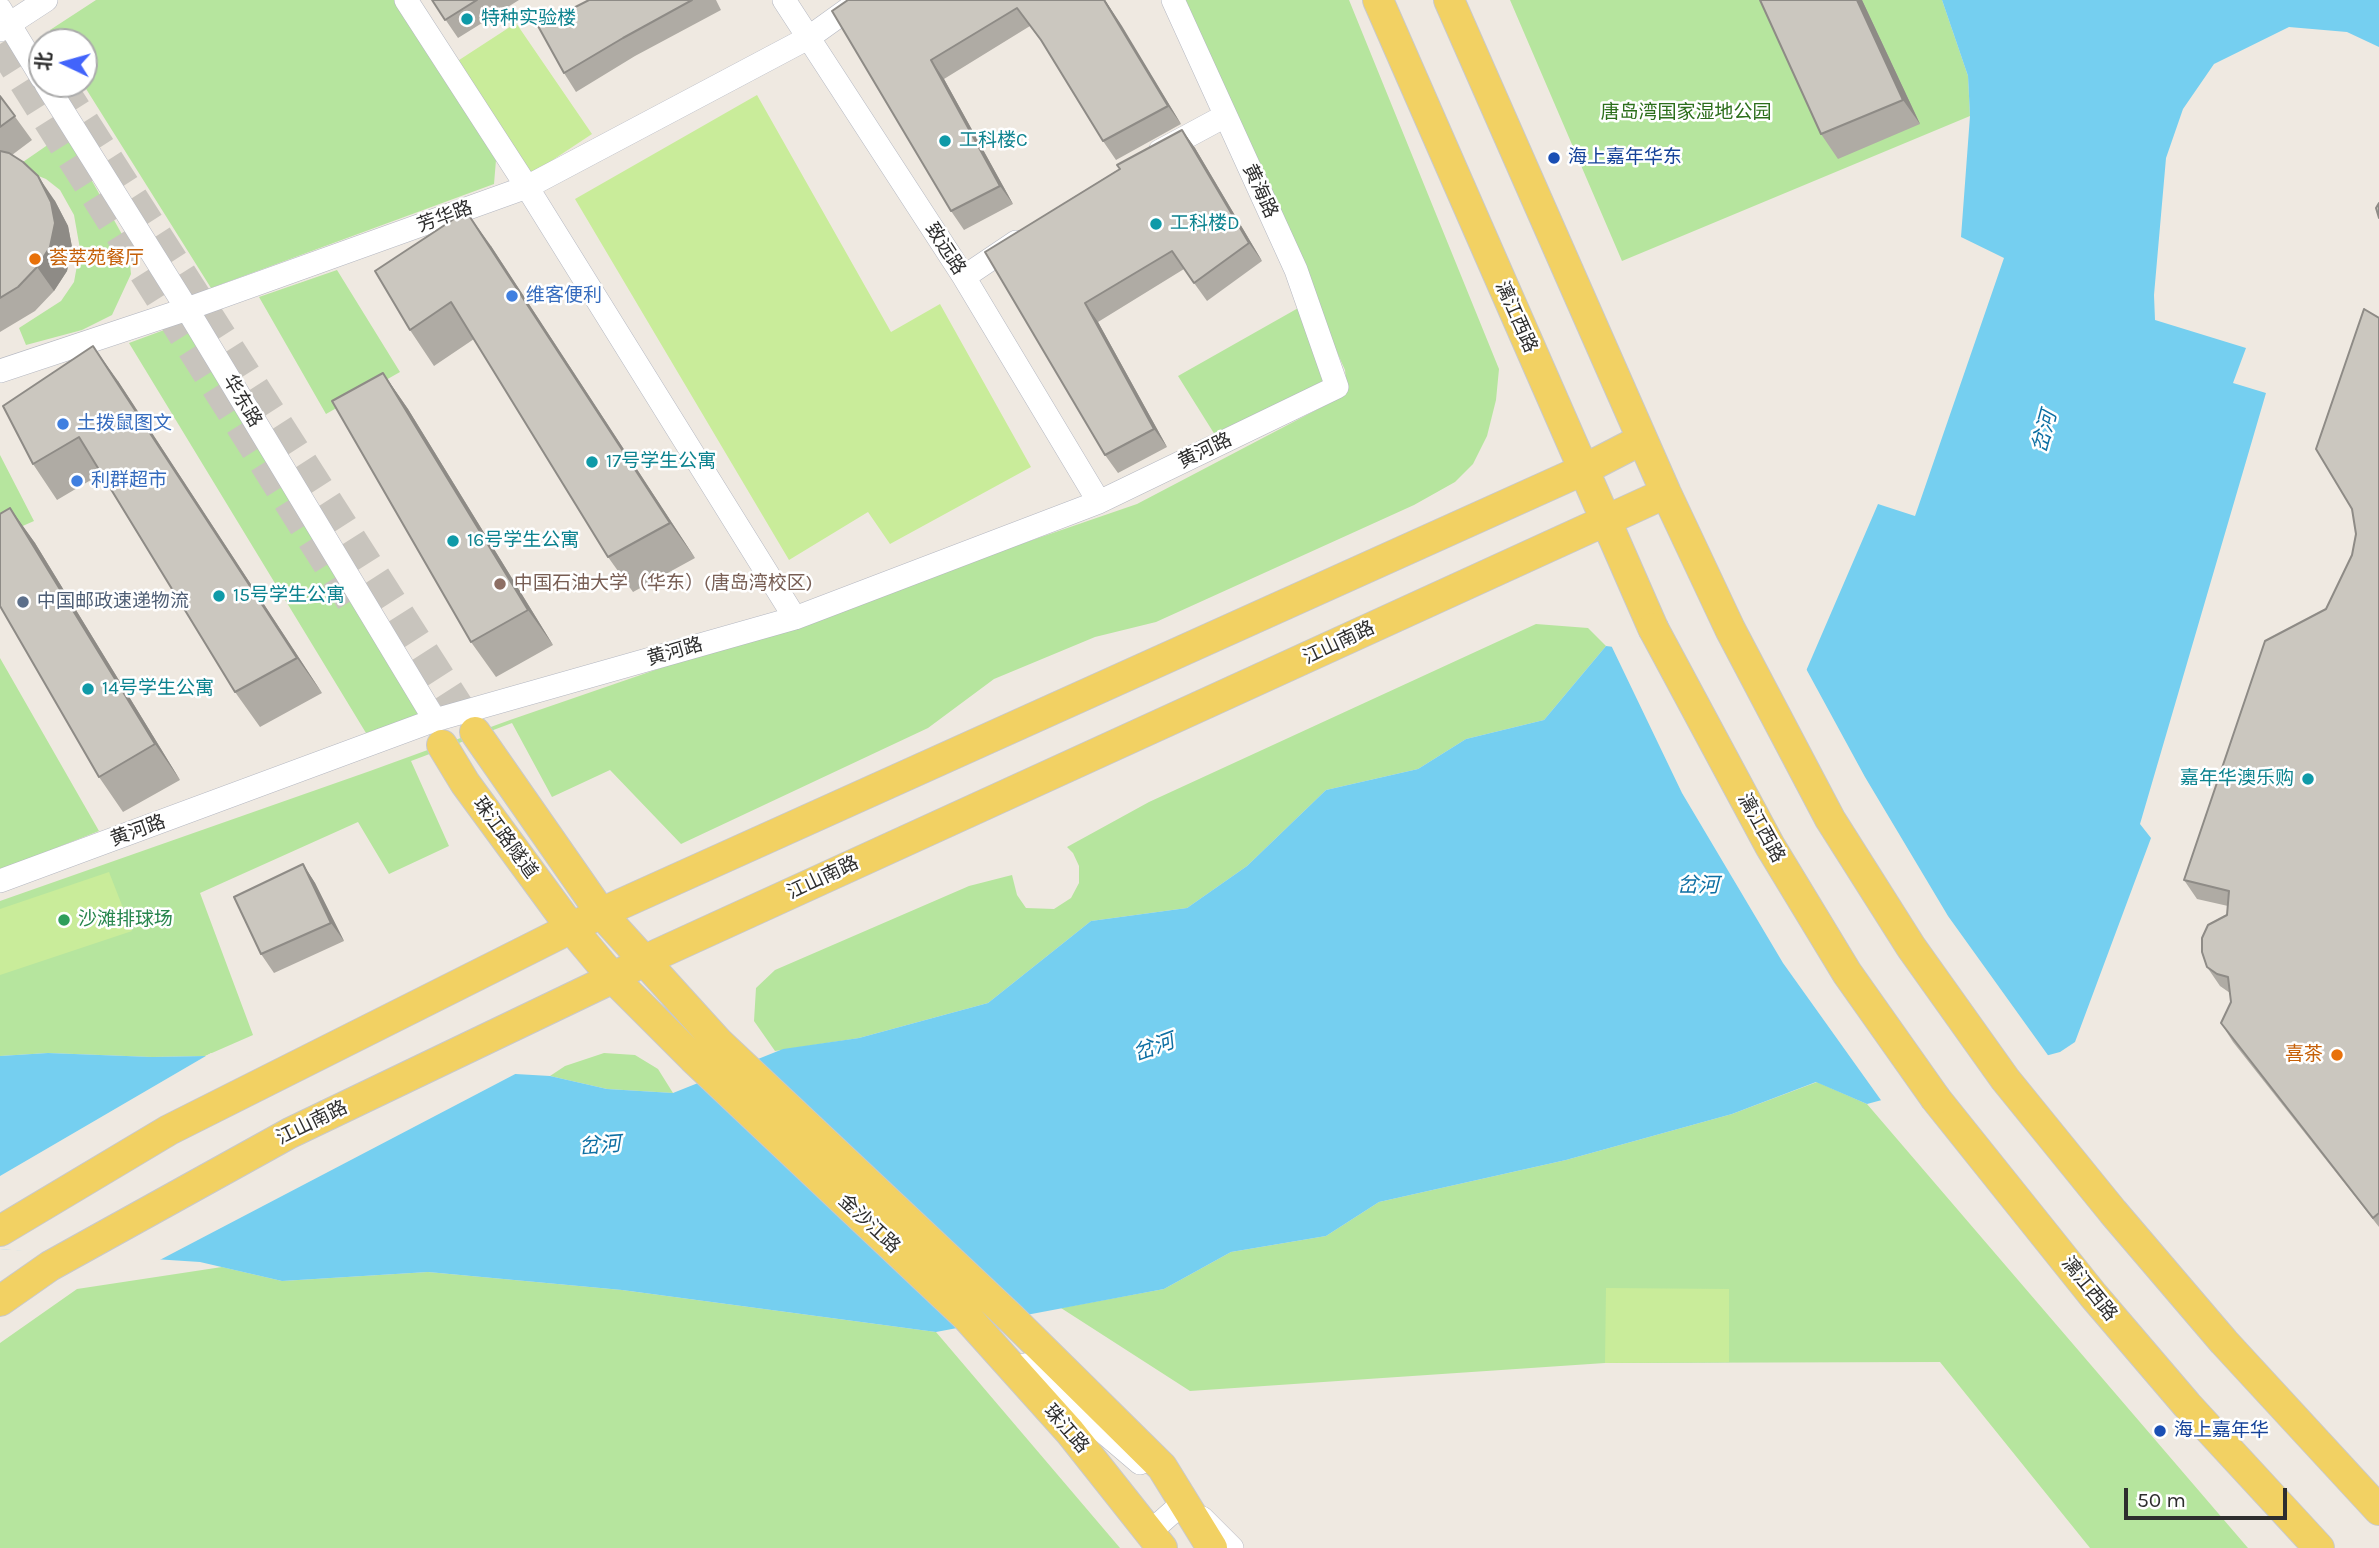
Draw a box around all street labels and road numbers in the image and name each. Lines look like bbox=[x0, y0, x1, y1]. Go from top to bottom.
street label: 黄海路 bbox=[1238, 160, 1282, 222]
street label: 芳华路 bbox=[414, 197, 476, 237]
street label: 致远路 bbox=[920, 219, 970, 279]
street label: 漓江西路 bbox=[1490, 278, 1542, 356]
street label: 华东路 bbox=[218, 371, 266, 431]
street label: 黄河路 bbox=[1174, 428, 1236, 474]
street label: 江山南路 bbox=[1300, 617, 1378, 669]
street label: 黄河路 bbox=[644, 633, 706, 671]
street label: 漓江西路 bbox=[1733, 789, 1789, 867]
street label: 珠江路隧道 bbox=[468, 793, 542, 883]
street label: 黄河路 bbox=[107, 811, 169, 851]
street label: 江山南路 bbox=[784, 852, 862, 904]
street label: 江山南路 bbox=[273, 1096, 351, 1150]
street label: 金沙江路 bbox=[833, 1190, 905, 1258]
street label: 漓江西路 bbox=[2056, 1252, 2122, 1326]
street label: 珠江路 bbox=[1039, 1400, 1093, 1458]

